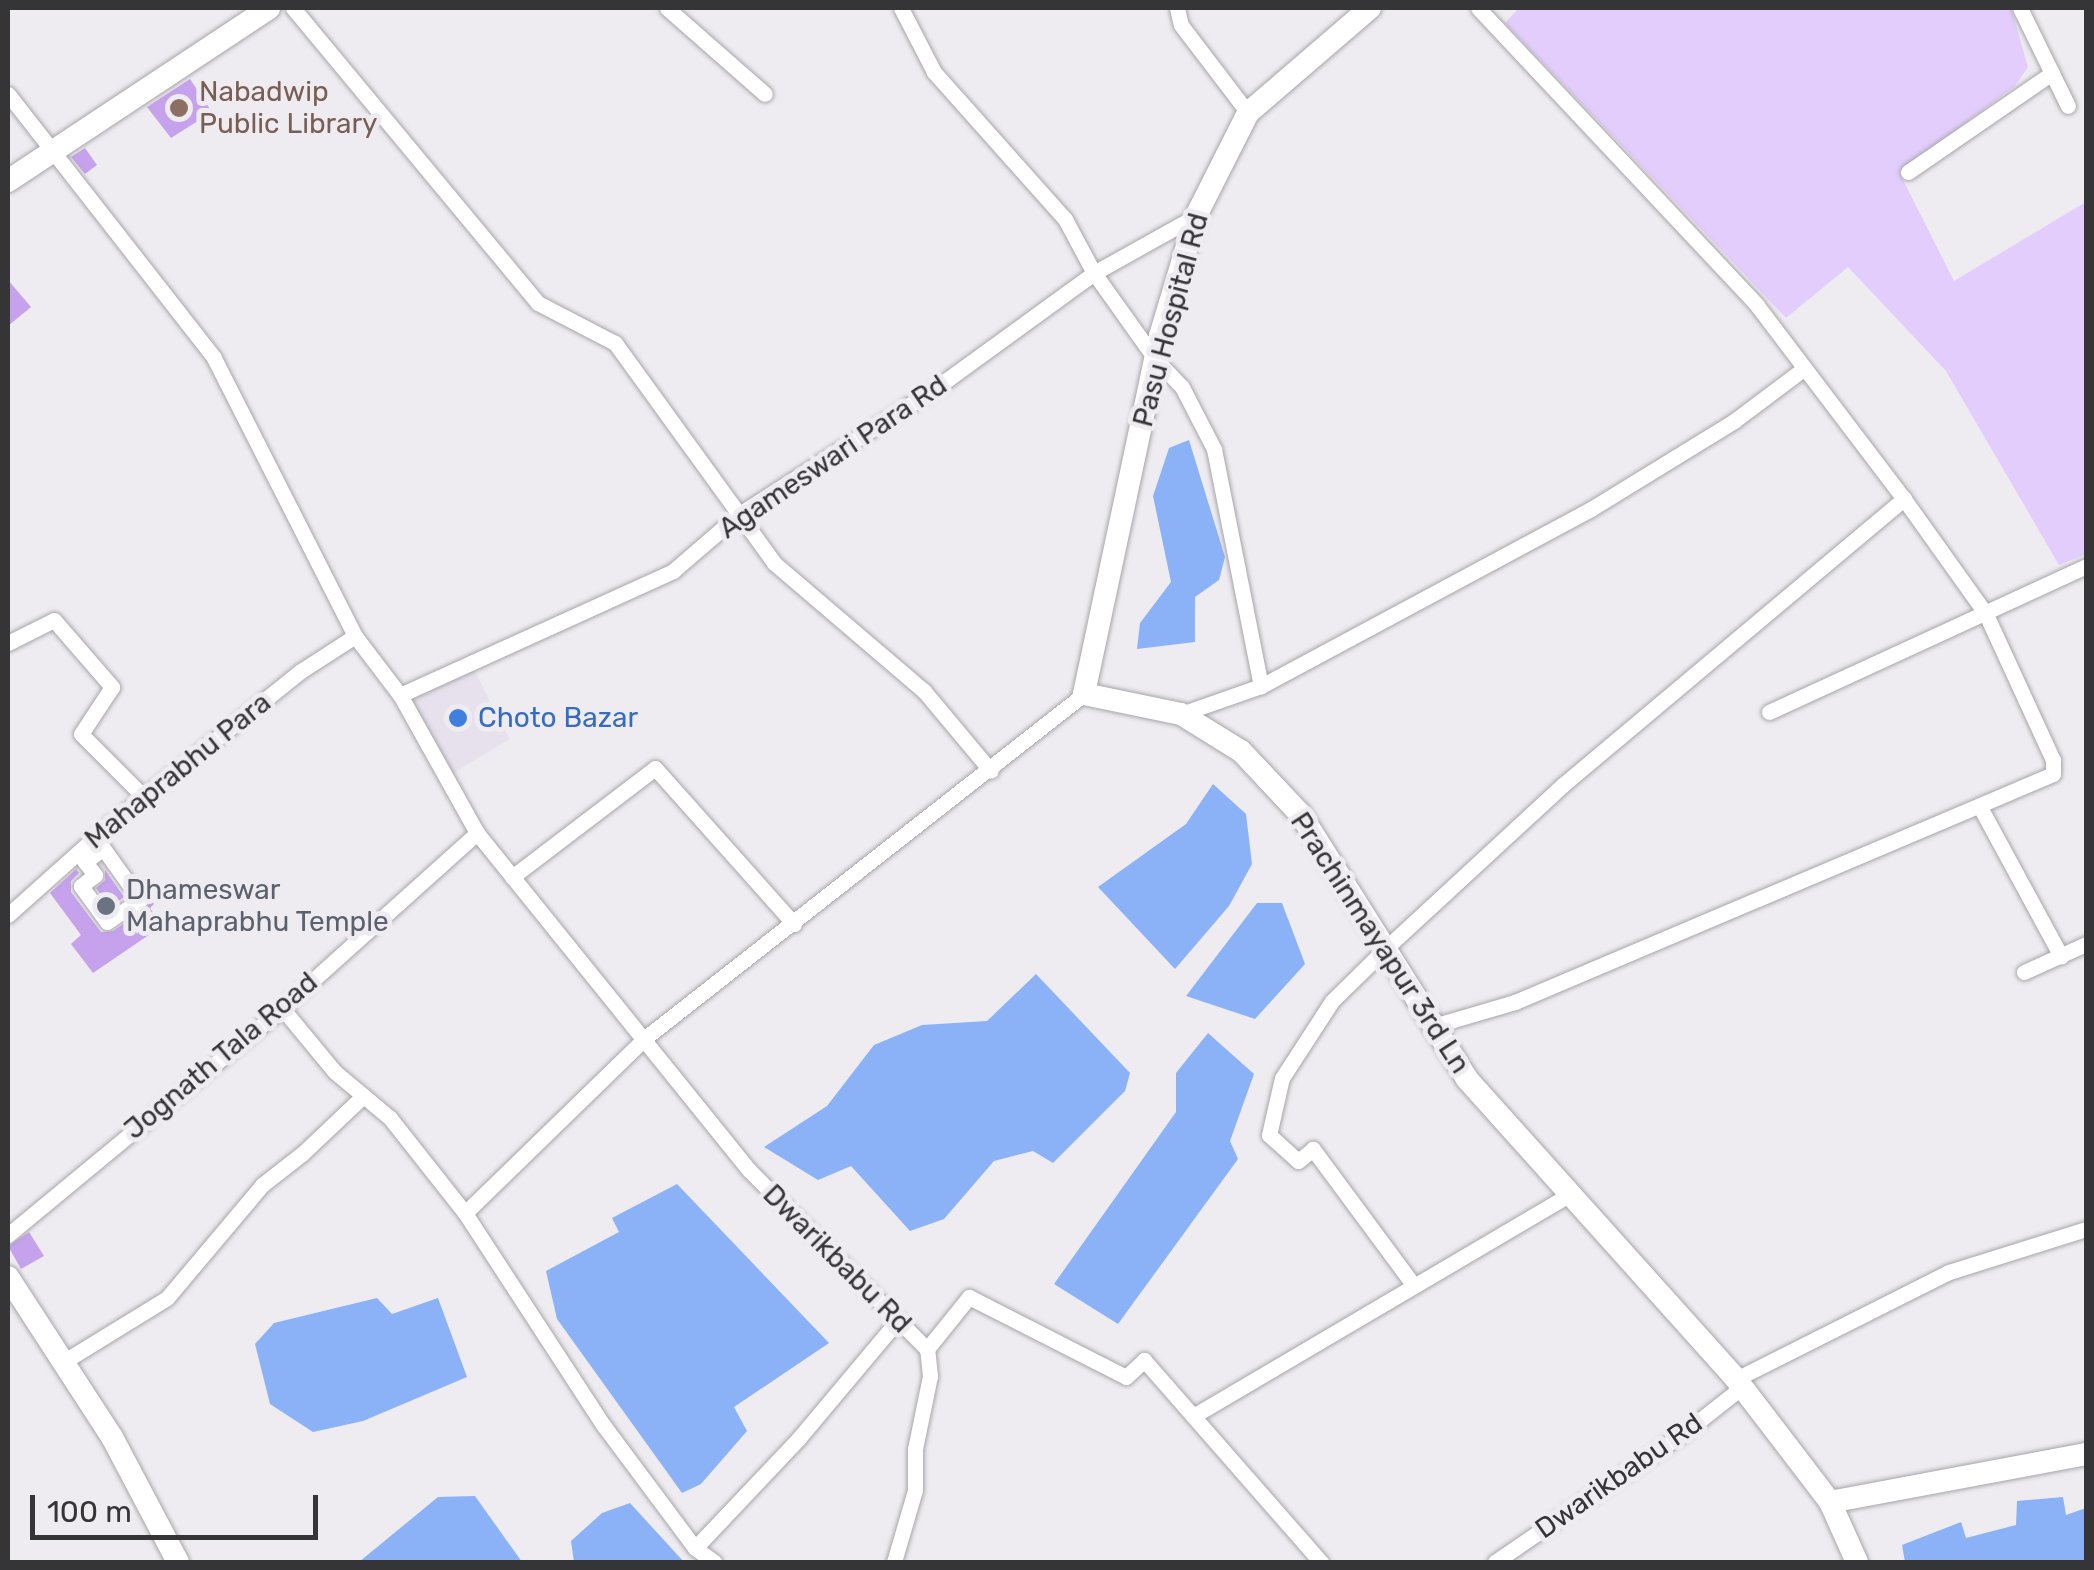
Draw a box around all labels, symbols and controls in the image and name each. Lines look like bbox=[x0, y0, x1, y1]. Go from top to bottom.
place label: Nabadwip Public Library bbox=[199, 75, 378, 141]
marker: Nabadwip Public Library bbox=[168, 97, 190, 119]
street label: Pasu Hospital Rd bbox=[1126, 209, 1216, 431]
street label: Agameswari Para Rd bbox=[713, 368, 953, 546]
street label: Mahaprabhu Para bbox=[78, 686, 278, 856]
place label: Choto Bazar bbox=[478, 701, 638, 735]
marker: Choto Bazar bbox=[447, 707, 469, 729]
street label: Prachinmayapur 3rd Ln bbox=[1283, 806, 1477, 1080]
place label: Dhameswar Mahaprabhu Temple bbox=[126, 873, 389, 939]
marker: Dhameswar Mahaprabhu Temple bbox=[95, 895, 117, 917]
street label: Jognath Tala Road bbox=[117, 965, 325, 1147]
street label: Dwarikbabu Rd bbox=[756, 1178, 918, 1340]
street label: Dwarikbabu Rd bbox=[1529, 1406, 1709, 1546]
scale bar bbox=[35, 1475, 322, 1537]
text: 100 m bbox=[47, 1494, 132, 1530]

